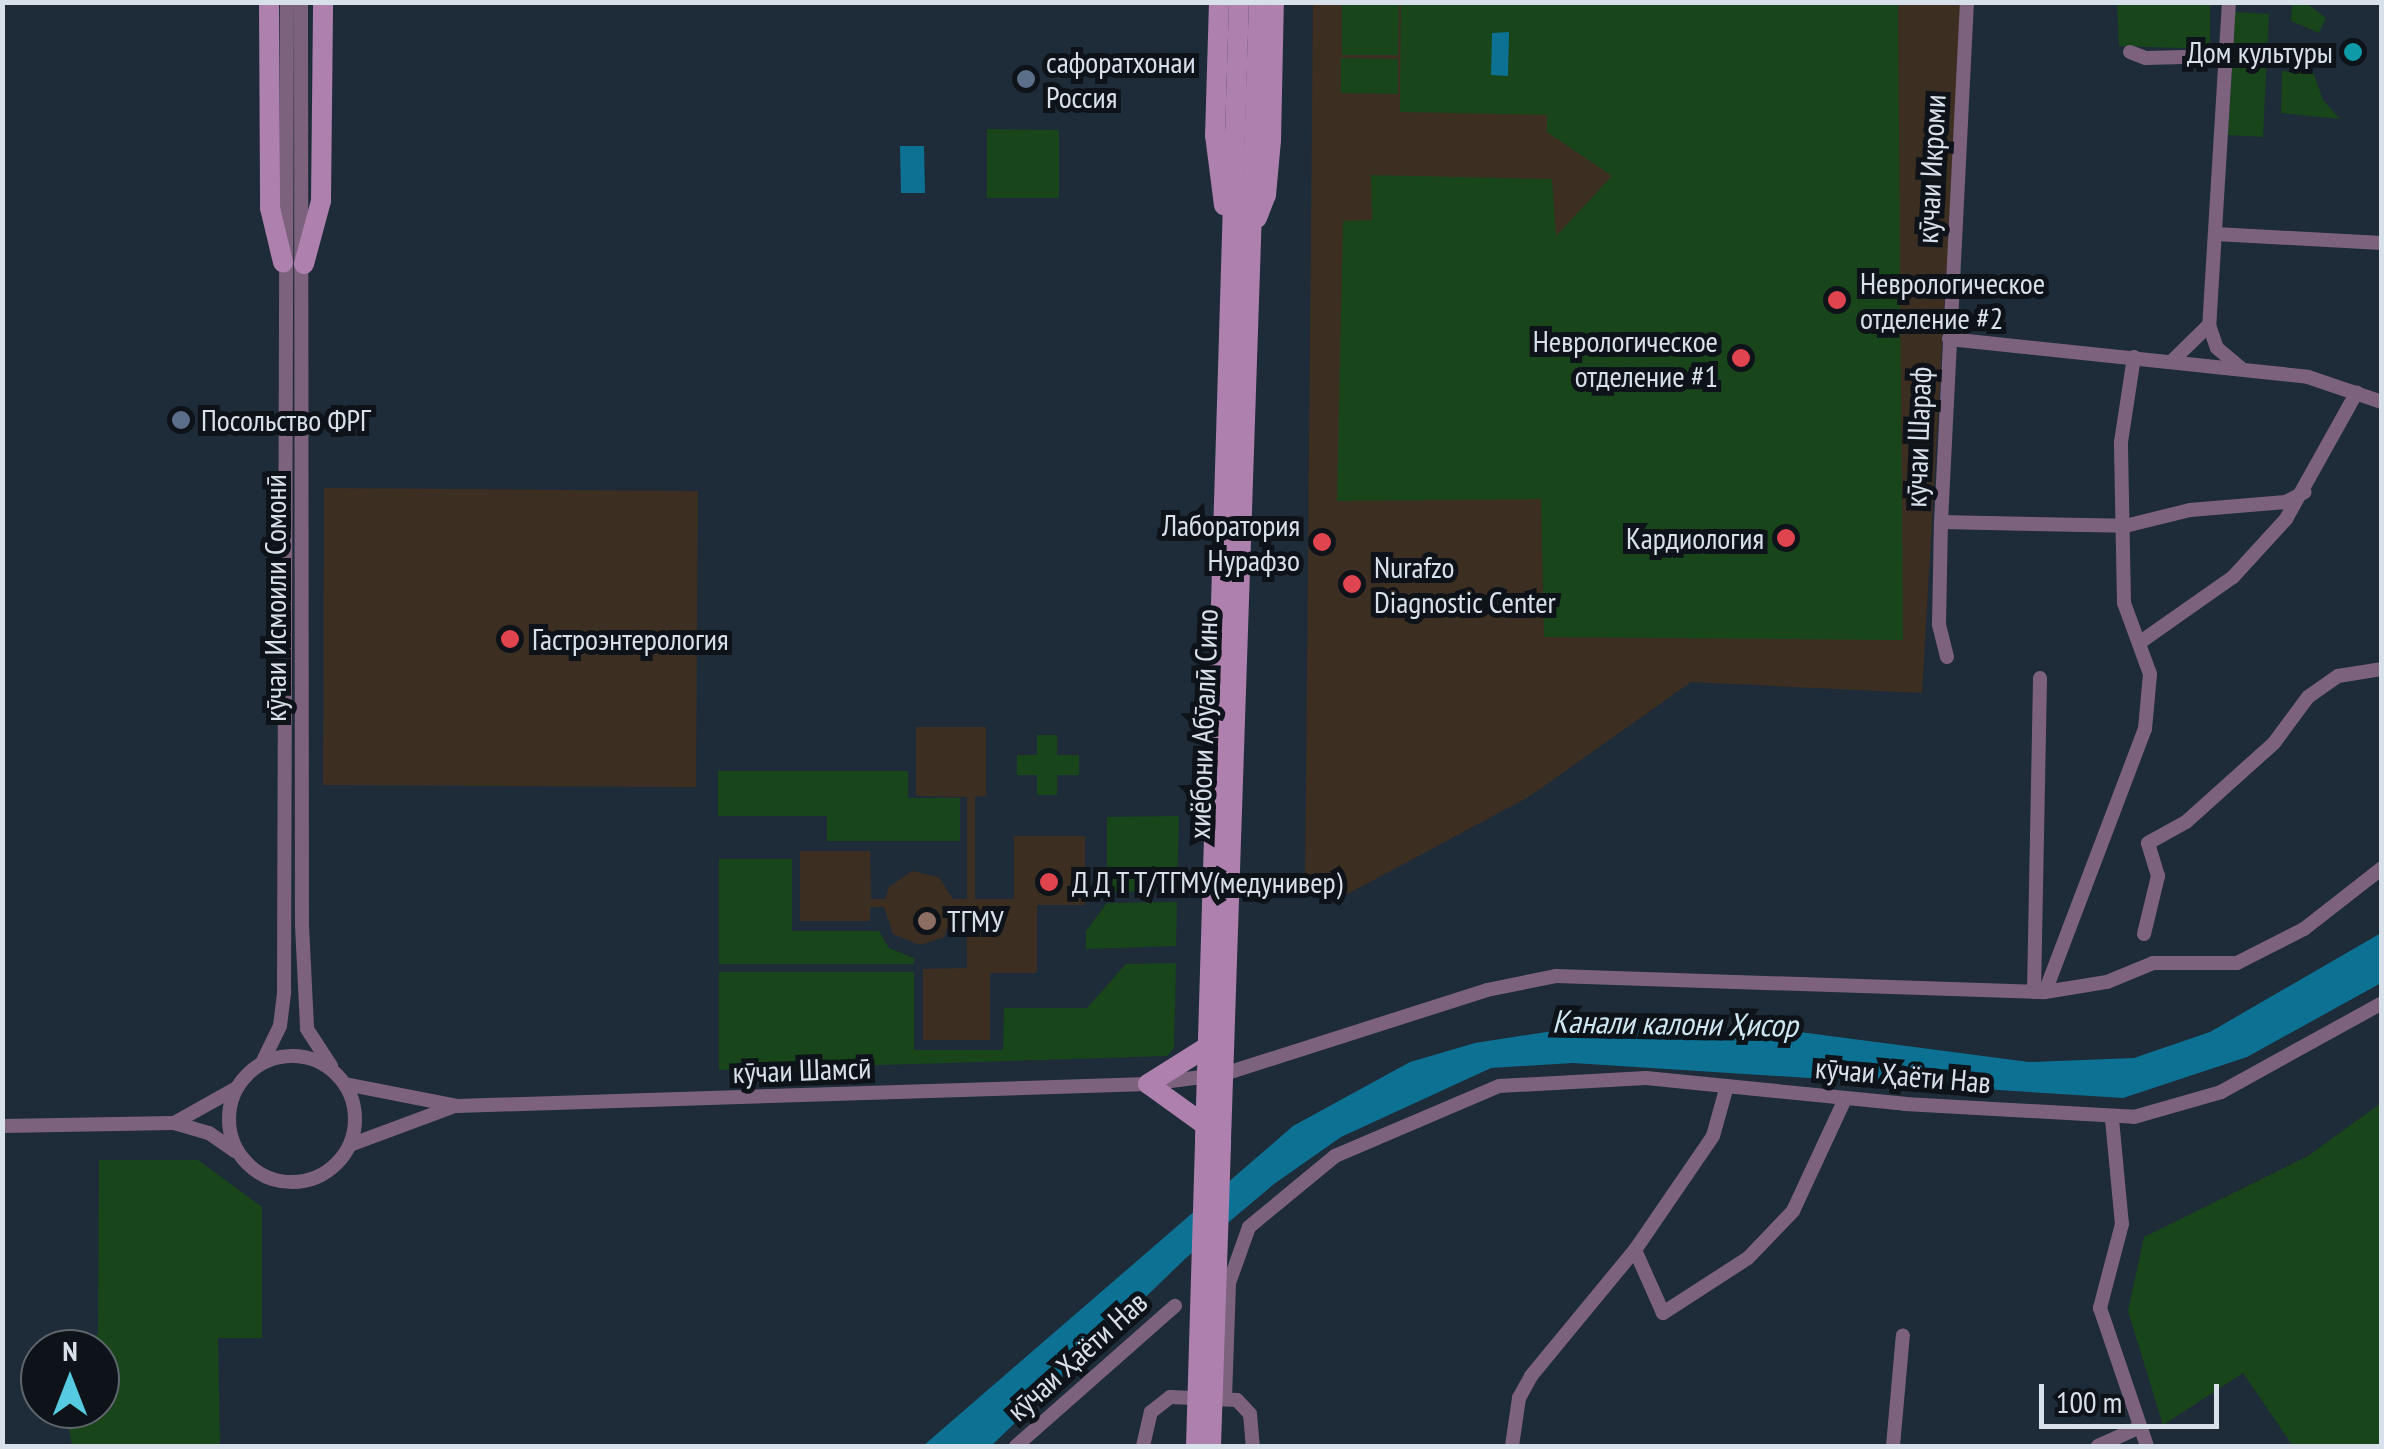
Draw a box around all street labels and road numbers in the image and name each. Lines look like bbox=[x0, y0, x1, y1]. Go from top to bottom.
street label: кӯчаи Икроми bbox=[1909, 94, 1953, 244]
street label: кӯчаи Шараф bbox=[1898, 366, 1938, 508]
street label: кӯчаи Исмоили Сомонӣ bbox=[257, 474, 293, 722]
street label: хиёбони Абӯалӣ Сино bbox=[1181, 608, 1225, 840]
street label: кӯчаи Ҳаёти Нав bbox=[1814, 1049, 1992, 1101]
street label: кӯчаи Шамсӣ bbox=[732, 1050, 872, 1090]
street label: кӯчаи Ҳаёти Нав bbox=[1000, 1284, 1154, 1428]

